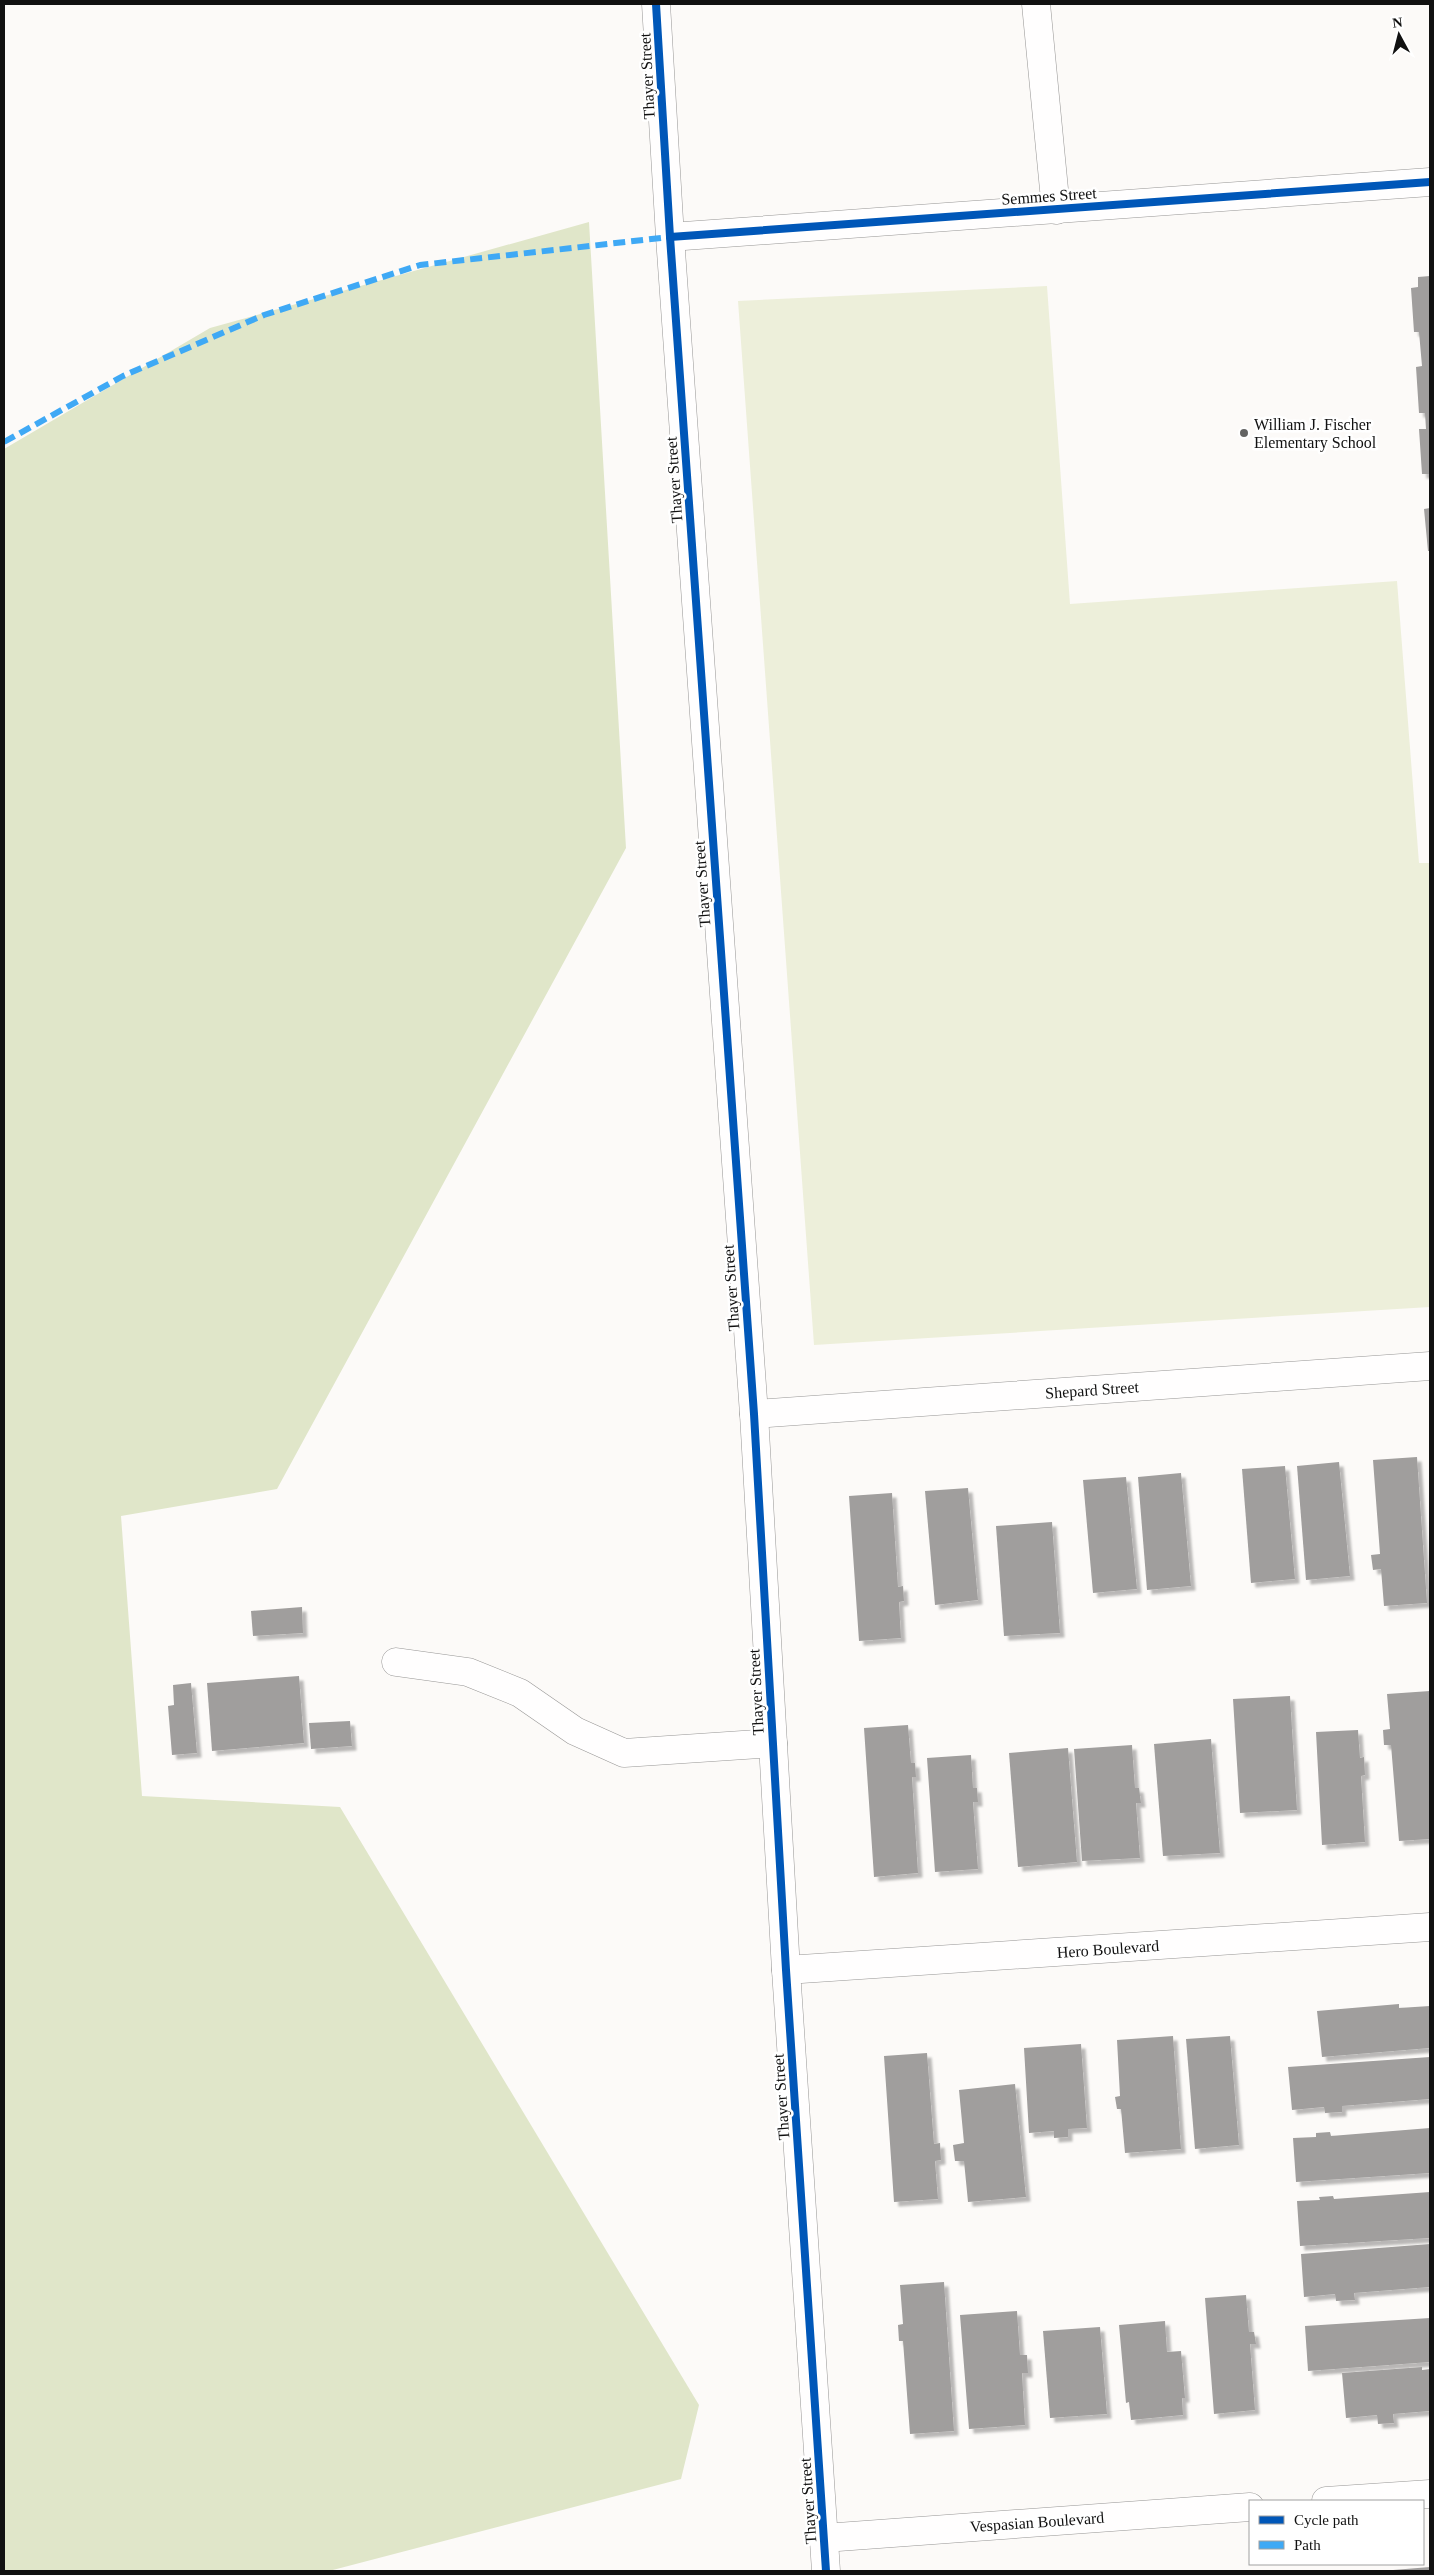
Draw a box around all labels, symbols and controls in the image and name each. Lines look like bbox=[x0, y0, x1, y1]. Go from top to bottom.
north arrow bbox=[1374, 10, 1424, 60]
text: N bbox=[1392, 15, 1403, 31]
street label: Thayer Street bbox=[636, 32, 659, 120]
street label: Semmes Street bbox=[1001, 184, 1098, 208]
place label: William J. Fischer Elementary School bbox=[1254, 416, 1377, 452]
marker: William J. Fischer Elementary School bbox=[1238, 427, 1250, 439]
street label: Thayer Street bbox=[662, 436, 686, 524]
street label: Thayer Street bbox=[690, 840, 714, 928]
street label: Thayer Street bbox=[719, 1244, 743, 1332]
street label: Shepard Street bbox=[1045, 1378, 1140, 1403]
street label: Thayer Street bbox=[745, 1648, 768, 1736]
street label: Hero Boulevard bbox=[1056, 1937, 1160, 1961]
street label: Thayer Street bbox=[769, 2053, 793, 2141]
street label: Thayer Street bbox=[796, 2457, 820, 2545]
legend bbox=[1249, 2500, 1424, 2565]
street label: Vespasian Boulevard bbox=[969, 2509, 1105, 2536]
text: Cycle path bbox=[1294, 2512, 1359, 2528]
text: Path bbox=[1294, 2537, 1321, 2553]

